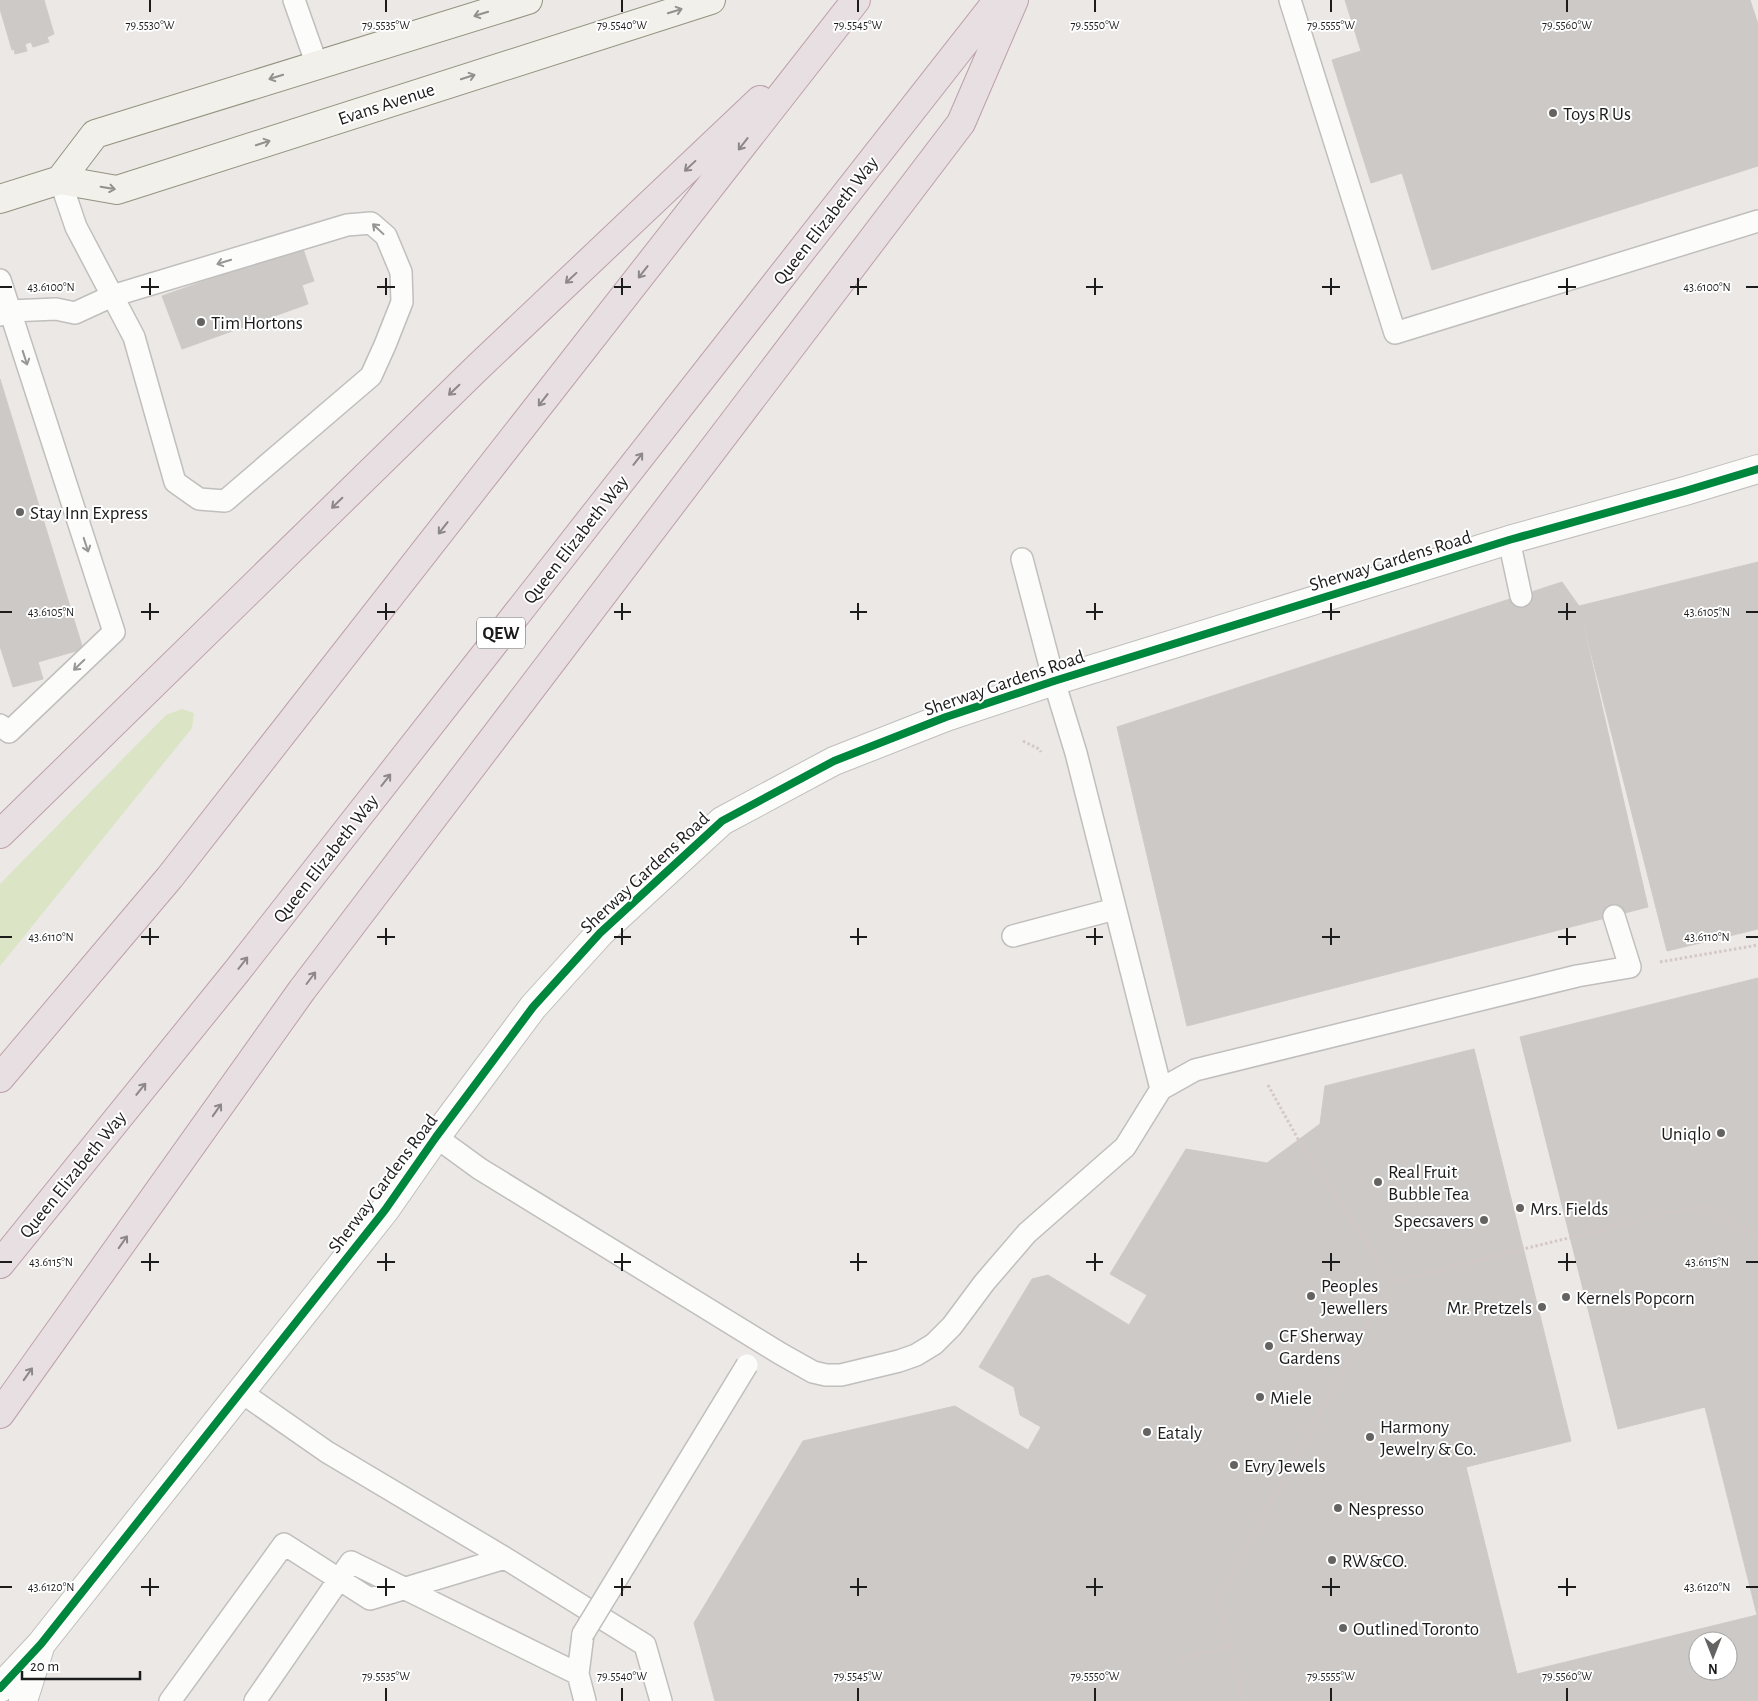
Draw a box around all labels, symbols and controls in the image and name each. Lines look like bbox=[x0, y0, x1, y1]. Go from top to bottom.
one-way arrow bbox=[666, 6, 682, 16]
one-way arrow bbox=[474, 10, 490, 20]
text: 79.5530°W bbox=[125, 19, 175, 31]
text: 79.5535°W bbox=[362, 19, 410, 31]
text: 79.5540°W bbox=[597, 19, 647, 31]
text: 79.5545°W bbox=[834, 19, 883, 31]
text: 79.5550°W bbox=[1070, 19, 1120, 31]
text: 79.5555°W bbox=[1307, 19, 1355, 31]
text: 79.5560°W bbox=[1542, 19, 1592, 31]
one-way arrow bbox=[460, 72, 475, 81]
one-way arrow bbox=[268, 73, 284, 83]
street label: Evans Avenue bbox=[336, 80, 437, 129]
place label: Toys R Us bbox=[1563, 105, 1631, 124]
marker: Toys R Us bbox=[1547, 107, 1559, 119]
one-way arrow bbox=[255, 137, 271, 147]
one-way arrow bbox=[738, 137, 748, 151]
street label: Queen Elizabeth Way bbox=[770, 153, 882, 289]
one-way arrow bbox=[683, 160, 696, 172]
one-way arrow bbox=[100, 184, 116, 194]
one-way arrow bbox=[372, 223, 385, 235]
one-way arrow bbox=[216, 258, 232, 268]
one-way arrow bbox=[637, 265, 648, 278]
one-way arrow bbox=[565, 272, 578, 284]
text: 43.6100°N bbox=[27, 281, 75, 293]
text: 43.6100°N bbox=[1683, 281, 1731, 293]
place label: Tim Hortons bbox=[211, 314, 303, 333]
marker: Tim Hortons bbox=[195, 316, 207, 328]
one-way arrow bbox=[21, 349, 30, 365]
one-way arrow bbox=[447, 384, 460, 396]
one-way arrow bbox=[537, 393, 548, 406]
one-way arrow bbox=[632, 453, 643, 466]
street label: Queen Elizabeth Way bbox=[520, 472, 632, 608]
one-way arrow bbox=[332, 497, 344, 509]
place label: Stay Inn Express bbox=[30, 504, 148, 523]
marker: Stay Inn Express bbox=[14, 506, 26, 518]
one-way arrow bbox=[437, 521, 448, 534]
street label: Sherway Gardens Road bbox=[1307, 528, 1474, 595]
one-way arrow bbox=[82, 537, 91, 553]
text: 43.6105°N bbox=[28, 606, 74, 618]
text: 43.6105°N bbox=[1684, 606, 1730, 618]
road number: QEW bbox=[477, 618, 525, 648]
street label: Sherway Gardens Road bbox=[922, 647, 1087, 720]
one-way arrow bbox=[72, 659, 85, 671]
one-way arrow bbox=[381, 774, 392, 787]
street label: Queen Elizabeth Way bbox=[270, 791, 382, 927]
street label: Sherway Gardens Road bbox=[577, 809, 713, 937]
text: 43.6110°N bbox=[28, 931, 74, 943]
text: 43.6110°N bbox=[1684, 931, 1730, 943]
one-way arrow bbox=[237, 957, 248, 970]
one-way arrow bbox=[306, 972, 317, 985]
one-way arrow bbox=[135, 1083, 146, 1096]
one-way arrow bbox=[212, 1103, 222, 1117]
street label: Queen Elizabeth Way bbox=[16, 1108, 130, 1242]
street label: Sherway Gardens Road bbox=[325, 1111, 442, 1257]
place label: Uniqlo bbox=[1661, 1125, 1711, 1144]
marker: Uniqlo bbox=[1715, 1127, 1727, 1139]
place label: Real Fruit Bubble Tea bbox=[1388, 1163, 1470, 1204]
marker: Real Fruit Bubble Tea bbox=[1372, 1176, 1384, 1188]
place label: Mrs. Fields bbox=[1530, 1200, 1608, 1219]
marker: Mrs. Fields bbox=[1514, 1202, 1526, 1214]
place label: Specsavers bbox=[1394, 1212, 1474, 1231]
marker: Specsavers bbox=[1478, 1214, 1490, 1226]
one-way arrow bbox=[117, 1236, 128, 1249]
text: 43.6115°N bbox=[29, 1256, 73, 1268]
text: 43.6115°N bbox=[1685, 1256, 1729, 1268]
place label: Peoples Jewellers bbox=[1321, 1277, 1388, 1318]
place label: Kernels Popcorn bbox=[1576, 1289, 1695, 1308]
marker: Peoples Jewellers bbox=[1305, 1290, 1317, 1302]
marker: Kernels Popcorn bbox=[1560, 1291, 1572, 1303]
place label: Mr. Pretzels bbox=[1447, 1299, 1532, 1318]
marker: Mr. Pretzels bbox=[1536, 1301, 1548, 1313]
place label: CF Sherway Gardens bbox=[1279, 1327, 1363, 1368]
marker: CF Sherway Gardens bbox=[1263, 1340, 1275, 1352]
one-way arrow bbox=[23, 1368, 33, 1382]
place label: Miele bbox=[1270, 1389, 1312, 1408]
marker: Miele bbox=[1254, 1391, 1266, 1403]
place label: Harmony Jewelry & Co. bbox=[1380, 1418, 1476, 1459]
place label: Eataly bbox=[1157, 1424, 1202, 1443]
marker: Eataly bbox=[1141, 1426, 1153, 1438]
marker: Harmony Jewelry & Co. bbox=[1364, 1431, 1376, 1443]
place label: Evry Jewels bbox=[1244, 1457, 1326, 1476]
marker: Evry Jewels bbox=[1228, 1459, 1240, 1471]
place label: Nespresso bbox=[1348, 1500, 1424, 1519]
marker: Nespresso bbox=[1332, 1502, 1344, 1514]
place label: RW&CO. bbox=[1342, 1552, 1408, 1571]
marker: RW&CO. bbox=[1326, 1554, 1338, 1566]
text: 43.6120°N bbox=[28, 1581, 74, 1593]
text: 43.6120°N bbox=[1684, 1581, 1730, 1593]
place label: Outlined Toronto bbox=[1353, 1620, 1479, 1639]
marker: Outlined Toronto bbox=[1337, 1622, 1349, 1634]
north arrow bbox=[1688, 1631, 1738, 1681]
scale bar bbox=[22, 1648, 140, 1680]
text: 20 m bbox=[30, 1659, 59, 1674]
text: N bbox=[1708, 1661, 1718, 1675]
text: 79.5535°W bbox=[362, 1670, 410, 1682]
text: 79.5540°W bbox=[597, 1670, 647, 1682]
text: 79.5545°W bbox=[834, 1670, 883, 1682]
text: 79.5550°W bbox=[1070, 1670, 1120, 1682]
text: 79.5555°W bbox=[1307, 1670, 1355, 1682]
text: 79.5560°W bbox=[1542, 1670, 1592, 1682]

